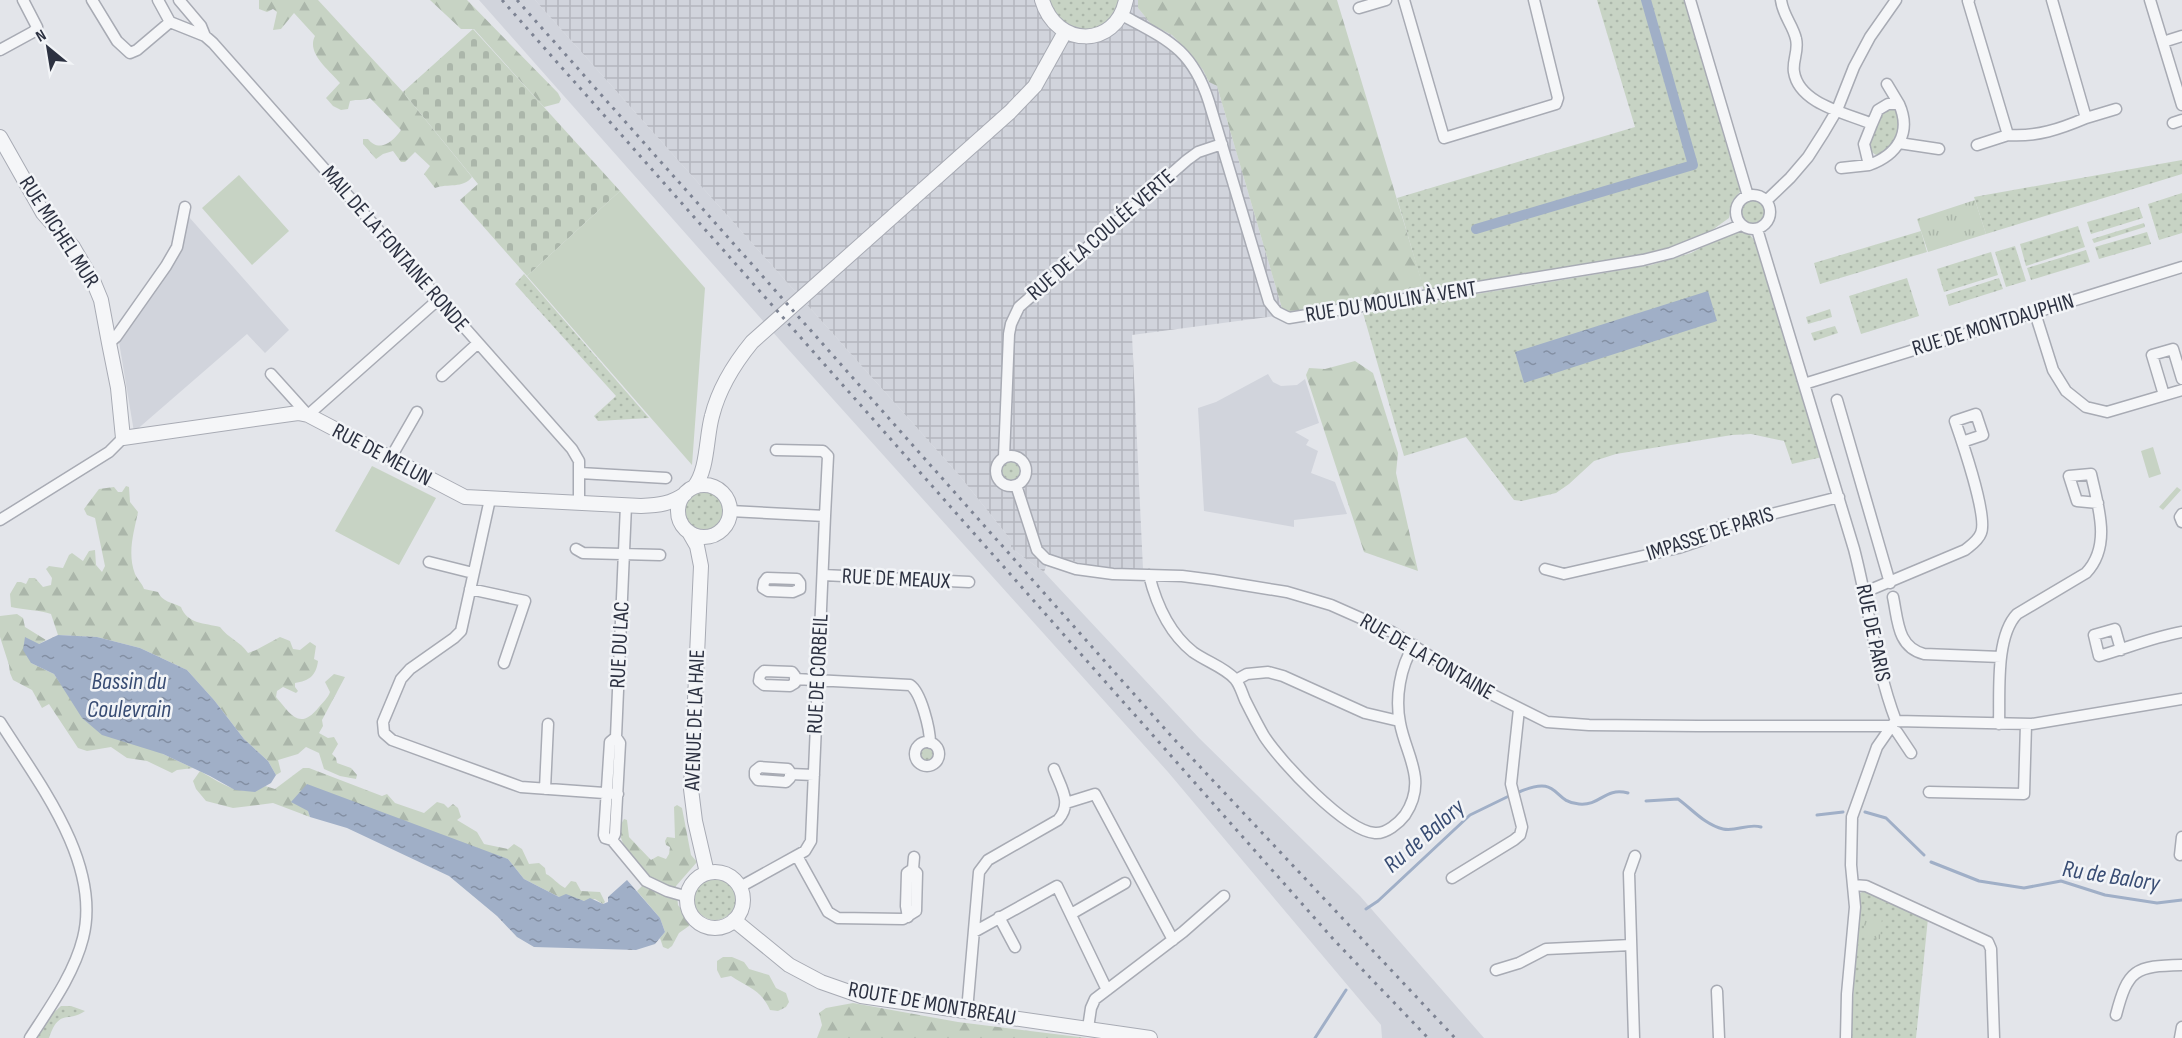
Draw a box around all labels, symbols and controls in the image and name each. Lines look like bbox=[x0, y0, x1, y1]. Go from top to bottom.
north arrow bbox=[18, 18, 78, 78]
text: N bbox=[33, 26, 50, 47]
street label: MAIL DE LA FONTAINE RONDE bbox=[315, 160, 475, 338]
street label: RUE DE LA COULÉE VERTE bbox=[1022, 163, 1180, 307]
street label: RUE MICHEL MUR bbox=[13, 171, 105, 293]
street label: RUE DU MOULIN À VENT bbox=[1304, 275, 1479, 329]
street label: RUE DE MONTDAUPHIN bbox=[1909, 288, 2077, 362]
street label: RUE DE MELUN bbox=[328, 418, 436, 492]
street label: IMPASSE DE PARIS bbox=[1643, 501, 1777, 567]
street label: RUE DE MEAUX bbox=[841, 563, 951, 595]
street label: RUE DE PARIS bbox=[1849, 582, 1897, 684]
street label: RUE DU LAC bbox=[604, 601, 636, 689]
street label: RUE DE LA FONTAINE bbox=[1355, 608, 1499, 706]
street label: RUE DE CORBEIL bbox=[801, 613, 835, 735]
street label: AVENUE DE LA HAIE bbox=[679, 649, 711, 792]
water label: Bassin du Coulevrain bbox=[87, 667, 171, 724]
water label: Ru de Balory bbox=[1378, 792, 1471, 879]
water label: Ru de Balory bbox=[2060, 854, 2162, 898]
street label: ROUTE DE MONTBREAU bbox=[846, 976, 1018, 1032]

